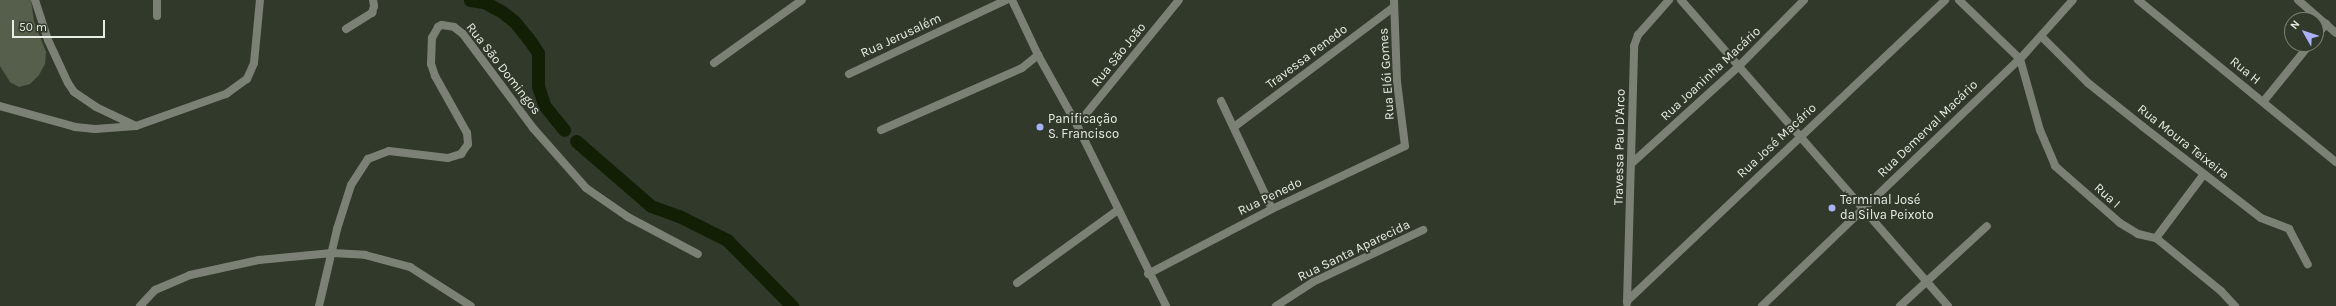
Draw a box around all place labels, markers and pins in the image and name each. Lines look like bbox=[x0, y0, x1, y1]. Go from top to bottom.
place label: Panificação S. Francisco bbox=[1048, 112, 1119, 143]
marker: Panificação S. Francisco bbox=[1035, 122, 1045, 132]
place label: Terminal José da Silva Peixoto bbox=[1840, 193, 1934, 224]
marker: Terminal José da Silva Peixoto bbox=[1827, 203, 1837, 213]

